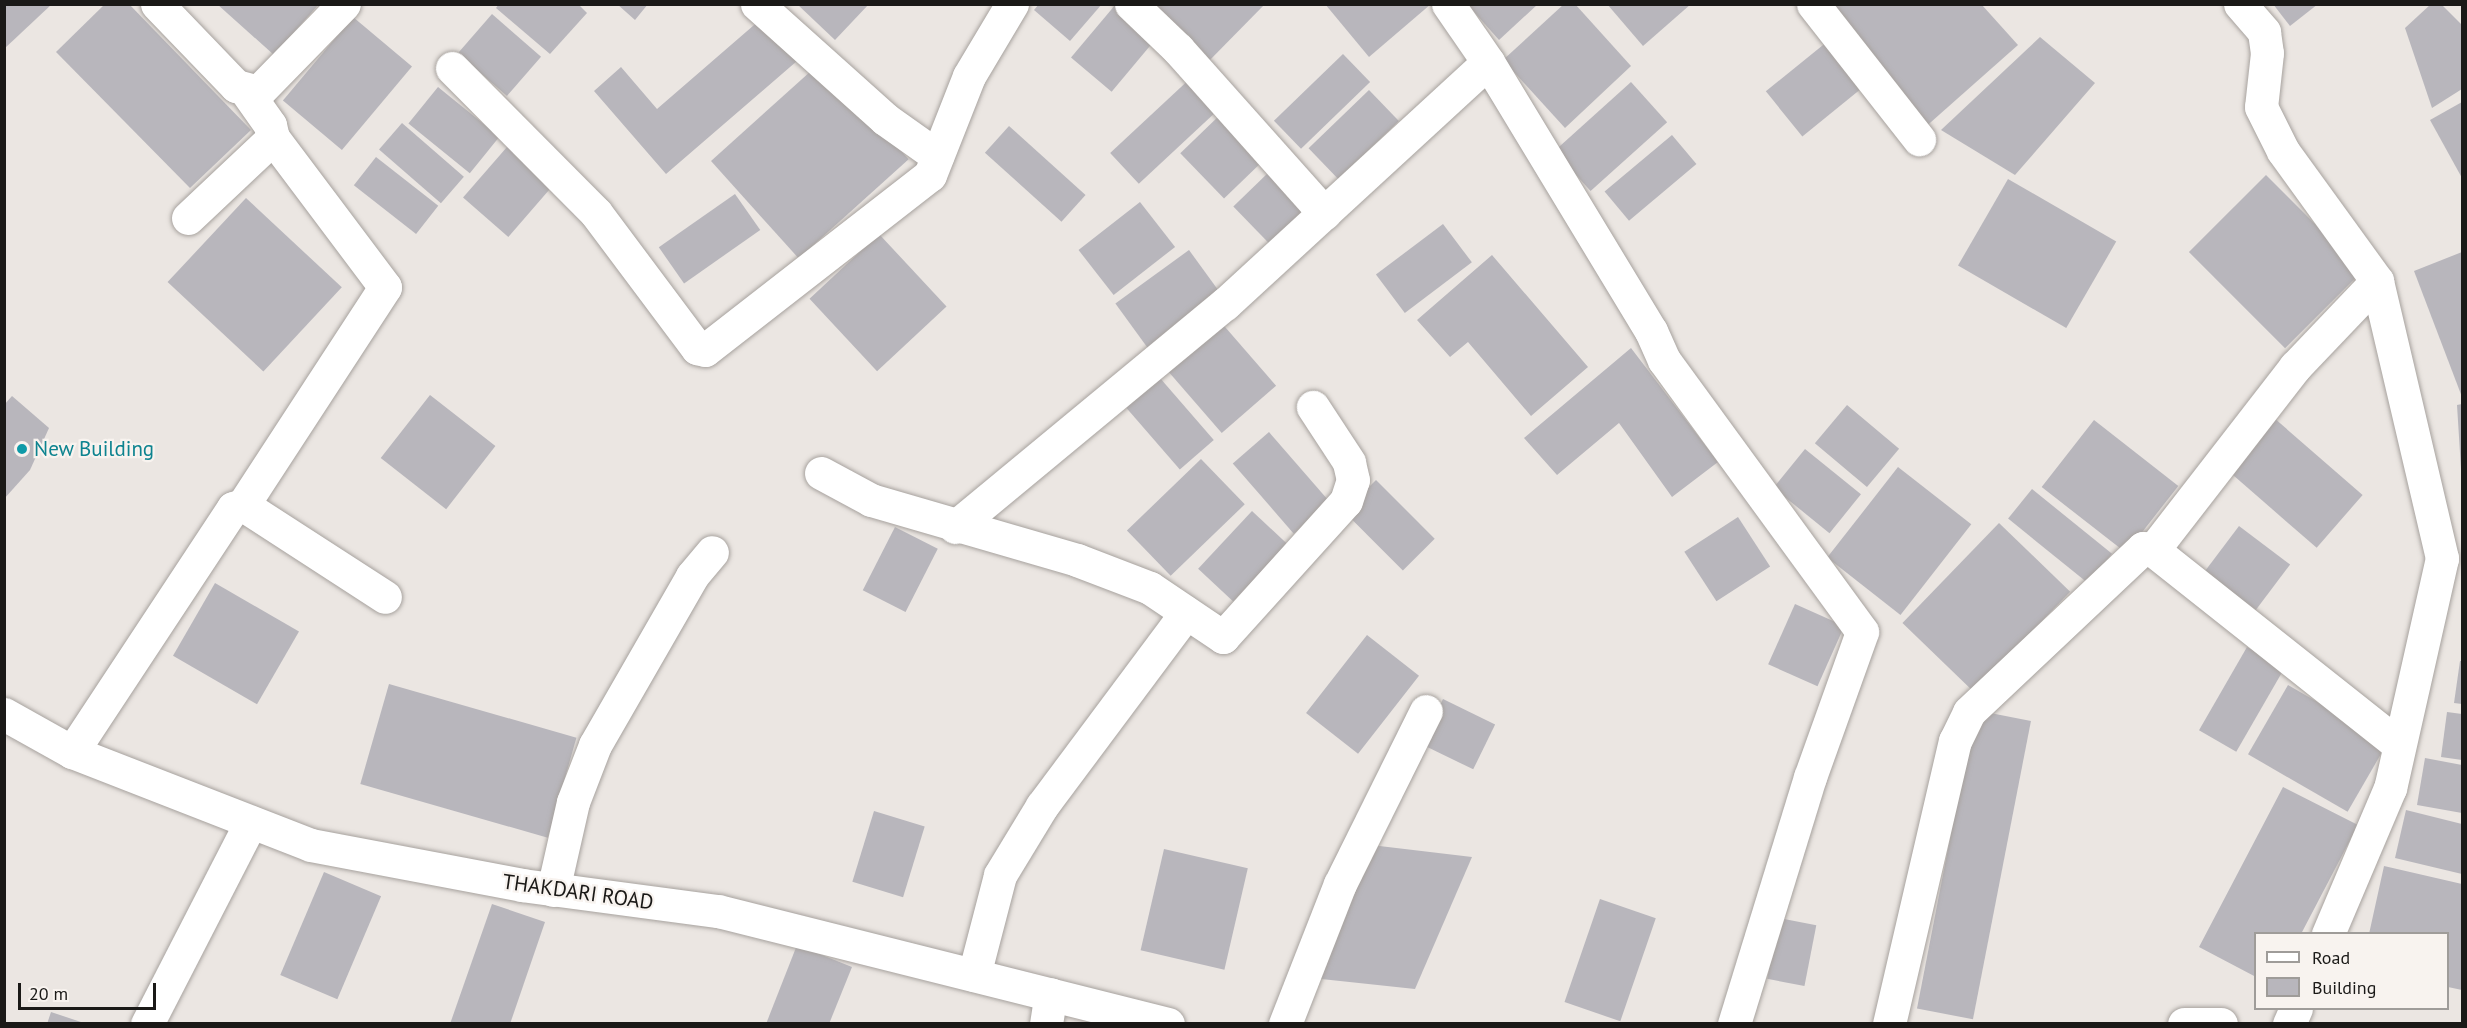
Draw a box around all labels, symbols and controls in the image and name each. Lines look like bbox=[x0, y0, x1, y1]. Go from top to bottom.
place label: New Building bbox=[34, 436, 155, 462]
marker: New Building bbox=[15, 442, 29, 456]
street label: THAKDARI ROAD bbox=[501, 869, 655, 915]
legend bbox=[2254, 932, 2449, 1010]
text: Road bbox=[2312, 946, 2350, 969]
scale bar bbox=[21, 971, 159, 1009]
text: Building bbox=[2312, 976, 2376, 999]
text: 20 m bbox=[29, 982, 68, 1005]

